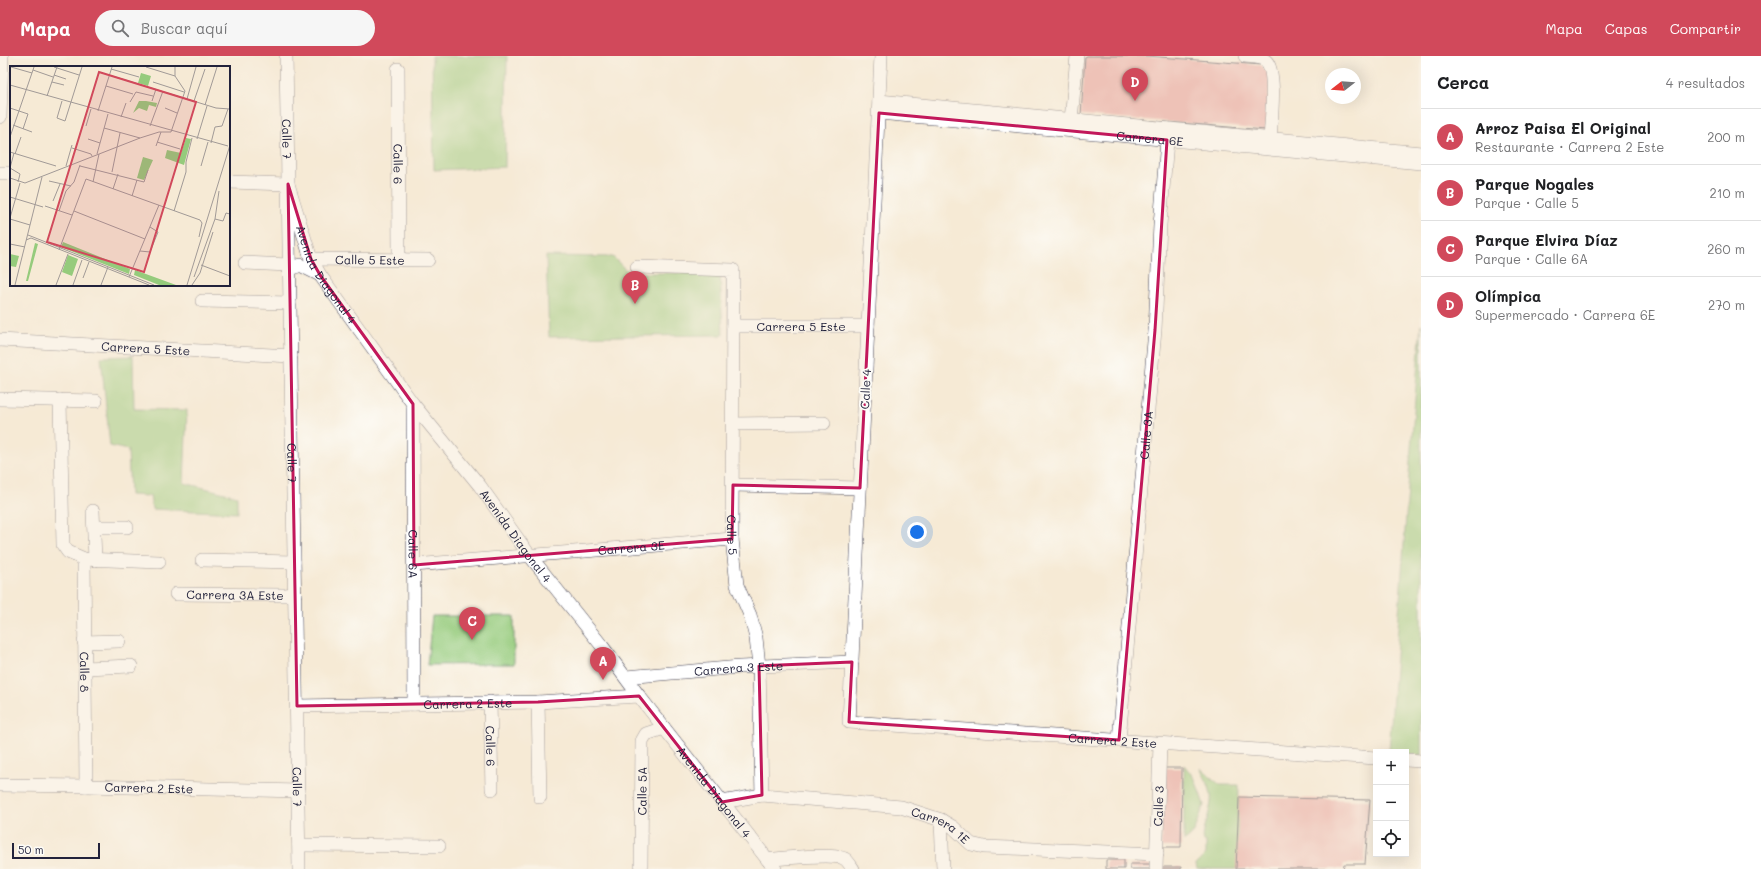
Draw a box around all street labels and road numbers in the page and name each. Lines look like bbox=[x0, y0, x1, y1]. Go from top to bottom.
street label: Calle 7 bbox=[279, 119, 296, 159]
street label: Carrera 6E bbox=[1116, 127, 1184, 149]
street label: Calle 6 bbox=[390, 144, 407, 184]
street label: Avenida Diagonal 4 bbox=[293, 223, 360, 327]
street label: Calle 5 Este bbox=[335, 251, 405, 268]
street label: Carrera 5 Este bbox=[756, 318, 846, 334]
street label: Carrera 5 Este bbox=[101, 338, 191, 358]
street label: Calle 4 bbox=[856, 368, 874, 410]
street label: Calle 3A bbox=[1136, 410, 1156, 460]
street label: Calle 7 bbox=[284, 443, 301, 483]
street label: Avenida Diagonal 4 bbox=[477, 486, 556, 585]
street label: Calle 5 bbox=[724, 515, 742, 556]
street label: Calle 6A bbox=[405, 530, 422, 578]
street label: Carrera 3E bbox=[597, 537, 665, 558]
street label: Carrera 3A Este bbox=[186, 586, 284, 603]
street label: Calle 8 bbox=[77, 652, 93, 692]
street label: Carrera 3 Este bbox=[693, 657, 784, 679]
street label: Carrera 2 Este bbox=[423, 694, 513, 712]
street label: Calle 6 bbox=[483, 725, 499, 766]
street label: Carrera 2 Este bbox=[1068, 729, 1158, 751]
street label: Avenida Diagonal 4 bbox=[673, 743, 755, 841]
street label: Calle 7 bbox=[289, 767, 306, 807]
street label: Calle 5A bbox=[633, 767, 650, 815]
street label: Carrera 2 Este bbox=[104, 778, 194, 797]
street label: Calle 3 bbox=[1149, 786, 1167, 826]
street label: Carrera 1E bbox=[909, 803, 973, 847]

